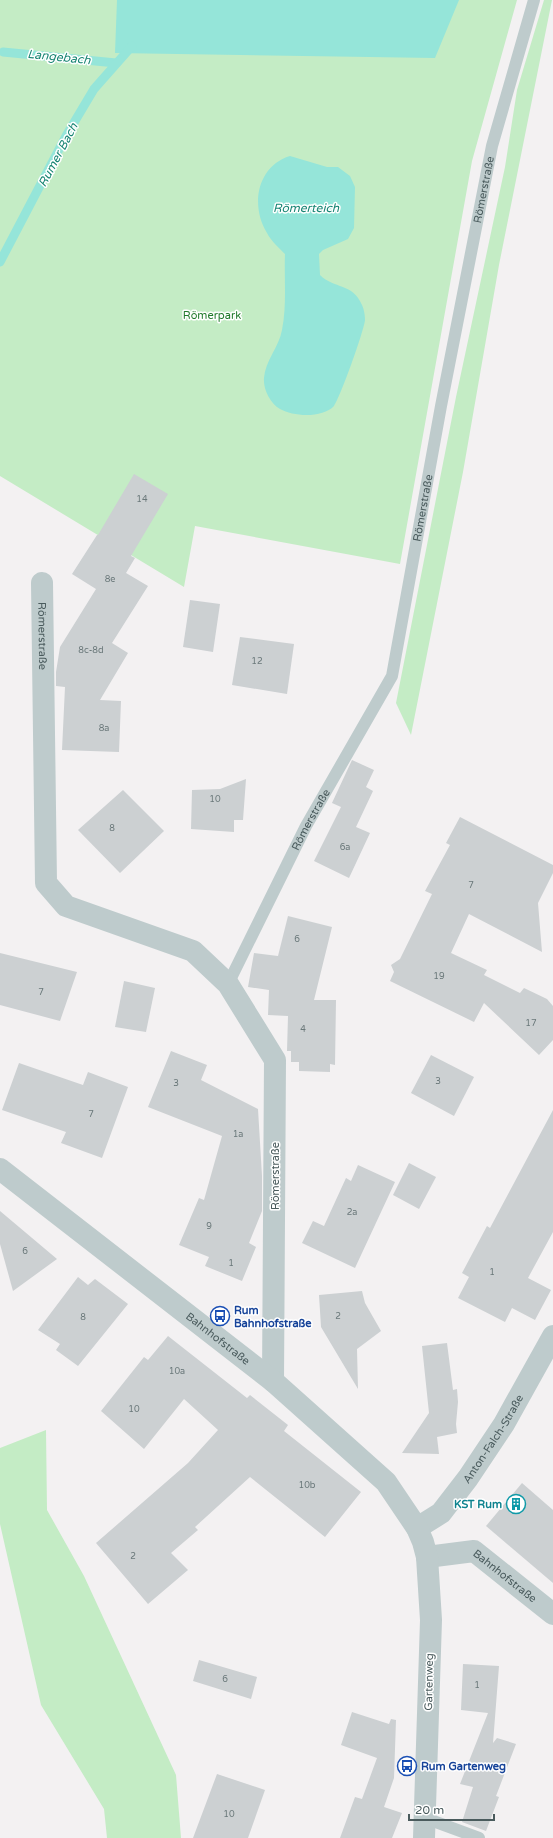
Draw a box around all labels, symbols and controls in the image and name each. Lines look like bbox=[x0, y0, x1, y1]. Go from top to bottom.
water label: Langebach bbox=[27, 47, 92, 67]
water label: Rumer Bach bbox=[35, 120, 81, 189]
street label: Römerstraße bbox=[471, 155, 496, 224]
water label: Römerteich bbox=[273, 201, 340, 215]
park label: Römerpark bbox=[183, 309, 241, 322]
street label: Römerstraße bbox=[410, 473, 435, 542]
house number: 14 bbox=[136, 494, 148, 505]
house number: 8e bbox=[105, 574, 115, 585]
street label: Römerstraße bbox=[36, 602, 50, 670]
house number: 8c-8d bbox=[78, 645, 104, 656]
house number: 12 bbox=[251, 656, 263, 667]
house number: 8a bbox=[99, 723, 109, 734]
street label: Römerstraße bbox=[289, 787, 332, 852]
house number: 10 bbox=[209, 794, 221, 805]
house number: 8 bbox=[109, 823, 115, 834]
house number: 6a bbox=[340, 842, 350, 853]
house number: 7 bbox=[468, 880, 474, 891]
house number: 6 bbox=[294, 934, 300, 945]
house number: 19 bbox=[433, 971, 445, 982]
house number: 7 bbox=[38, 987, 44, 998]
house number: 17 bbox=[525, 1018, 537, 1029]
house number: 4 bbox=[300, 1024, 306, 1035]
house number: 3 bbox=[435, 1076, 441, 1087]
house number: 3 bbox=[173, 1078, 179, 1089]
house number: 7 bbox=[88, 1109, 94, 1120]
house number: 1a bbox=[233, 1129, 243, 1140]
street label: Römerstraße bbox=[269, 1142, 282, 1210]
house number: 2a bbox=[347, 1207, 357, 1218]
house number: 9 bbox=[206, 1221, 212, 1232]
house number: 6 bbox=[22, 1246, 28, 1257]
house number: 1 bbox=[228, 1258, 234, 1269]
house number: 1 bbox=[489, 1267, 495, 1278]
place label: Rum Bahnhofstraße bbox=[234, 1304, 312, 1330]
bus stop icon: Rum Bahnhofstraße bbox=[209, 1305, 231, 1327]
street label: Bahnhofstraße bbox=[183, 1309, 253, 1367]
house number: 2 bbox=[335, 1311, 341, 1322]
house number: 8 bbox=[80, 1312, 86, 1323]
house number: 10a bbox=[169, 1366, 185, 1377]
street label: Anton-Falch-Straße bbox=[460, 1392, 526, 1486]
house number: 10 bbox=[128, 1404, 140, 1415]
house number: 10b bbox=[299, 1480, 316, 1491]
building icon: KST Rum bbox=[505, 1493, 527, 1515]
place label: KST Rum bbox=[454, 1498, 502, 1511]
street label: Bahnhofstraße bbox=[471, 1546, 539, 1605]
house number: 2 bbox=[130, 1551, 136, 1562]
street label: Gartenweg bbox=[422, 1653, 436, 1711]
house number: 6 bbox=[222, 1674, 228, 1685]
house number: 1 bbox=[474, 1680, 480, 1691]
bus stop icon: Rum Gartenweg bbox=[396, 1755, 418, 1777]
place label: Rum Gartenweg bbox=[421, 1760, 506, 1774]
scale bar bbox=[409, 1796, 494, 1822]
text: 20 m bbox=[415, 1803, 444, 1817]
house number: 10 bbox=[223, 1809, 235, 1820]

